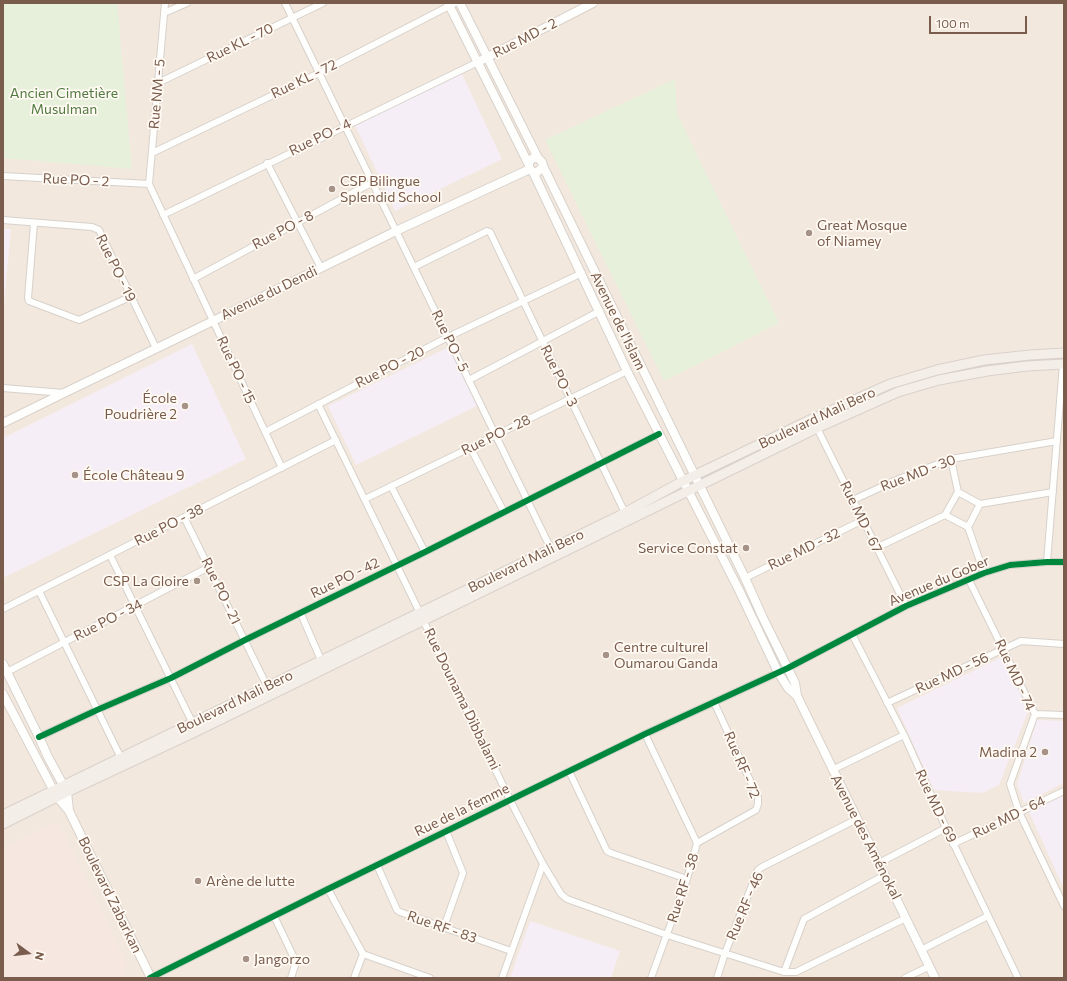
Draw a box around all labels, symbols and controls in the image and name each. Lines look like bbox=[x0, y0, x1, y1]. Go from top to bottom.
scale bar bbox=[931, 8, 1029, 34]
street label: Rue MD - 2 bbox=[490, 15, 560, 61]
text: 100 m bbox=[936, 16, 970, 30]
street label: Rue KL - 70 bbox=[204, 20, 276, 66]
street label: Rue KL - 72 bbox=[268, 56, 340, 102]
street label: Rue NM - 5 bbox=[146, 58, 168, 130]
park label: Ancien Cimetière Musulman bbox=[10, 85, 118, 118]
street label: Rue PO - 4 bbox=[286, 115, 354, 159]
street label: Rue PO - 2 bbox=[42, 170, 110, 190]
place label: CSP Bilingue Splendid School bbox=[340, 173, 441, 206]
marker: CSP Bilingue Splendid School bbox=[327, 184, 337, 194]
street label: Rue PO - 8 bbox=[249, 207, 317, 253]
place label: Great Mosque of Niamey bbox=[817, 217, 907, 250]
marker: Great Mosque of Niamey bbox=[804, 228, 814, 238]
street label: Rue PO - 19 bbox=[92, 231, 140, 305]
street label: Avenue du Dendi bbox=[218, 262, 320, 324]
street label: Avenue de l'Islam bbox=[587, 269, 649, 373]
street label: Rue PO - 5 bbox=[428, 307, 472, 375]
street label: Rue PO - 15 bbox=[213, 333, 259, 407]
street label: Rue PO - 20 bbox=[353, 342, 427, 392]
street label: Rue PO - 3 bbox=[537, 342, 581, 410]
street label: Boulevard Mali Bero bbox=[756, 384, 878, 452]
place label: École Poudrière 2 bbox=[104, 390, 177, 422]
marker: École Poudrière 2 bbox=[180, 401, 190, 411]
street label: Rue PO - 28 bbox=[459, 411, 533, 459]
street label: Rue MD - 30 bbox=[878, 451, 958, 495]
place label: École Château 9 bbox=[83, 467, 184, 483]
marker: École Château 9 bbox=[70, 470, 80, 480]
street label: Rue MD - 67 bbox=[836, 478, 886, 556]
street label: Rue PO - 38 bbox=[132, 500, 206, 550]
street label: Rue MD - 32 bbox=[765, 524, 843, 574]
street label: Boulevard Mali Bero bbox=[465, 526, 587, 596]
place label: Service Constat bbox=[638, 540, 738, 556]
marker: Service Constat bbox=[741, 543, 751, 553]
street label: Avenue du Gober bbox=[886, 552, 992, 610]
street label: Rue PO - 42 bbox=[308, 554, 382, 602]
street label: Rue PO - 21 bbox=[198, 555, 244, 627]
place label: CSP La Gloire bbox=[103, 573, 189, 589]
marker: CSP La Gloire bbox=[192, 576, 202, 586]
street label: Rue PO - 34 bbox=[71, 595, 145, 645]
street label: Rue Dounama Dibbalami bbox=[420, 625, 504, 773]
street label: Rue MD - 74 bbox=[991, 636, 1039, 714]
place label: Centre culturel Oumarou Ganda bbox=[614, 639, 718, 672]
street label: Rue MD - 56 bbox=[913, 649, 991, 697]
marker: Centre culturel Oumarou Ganda bbox=[601, 650, 611, 660]
street label: Boulevard Mali Bero bbox=[174, 667, 296, 737]
street label: Rue RF - 72 bbox=[720, 729, 764, 801]
place label: Madina 2 bbox=[979, 744, 1037, 760]
marker: Madina 2 bbox=[1040, 747, 1050, 757]
street label: Rue MD - 69 bbox=[912, 767, 960, 845]
street label: Avenue des Aménokal bbox=[827, 772, 905, 902]
street label: Rue de la femme bbox=[412, 780, 512, 840]
street label: Rue MD - 64 bbox=[970, 792, 1048, 842]
street label: Boulevard Zabarkan bbox=[75, 834, 145, 956]
street label: Rue RF - 38 bbox=[664, 851, 702, 925]
street label: Rue RF - 46 bbox=[723, 869, 767, 943]
place label: Arène de lutte bbox=[206, 873, 295, 889]
marker: Arène de lutte bbox=[193, 876, 203, 886]
street label: Rue RF - 83 bbox=[405, 907, 479, 947]
north arrow bbox=[8, 933, 48, 973]
text: N bbox=[33, 951, 47, 962]
place label: Jangorzo bbox=[254, 951, 310, 967]
marker: Jangorzo bbox=[241, 954, 251, 964]

